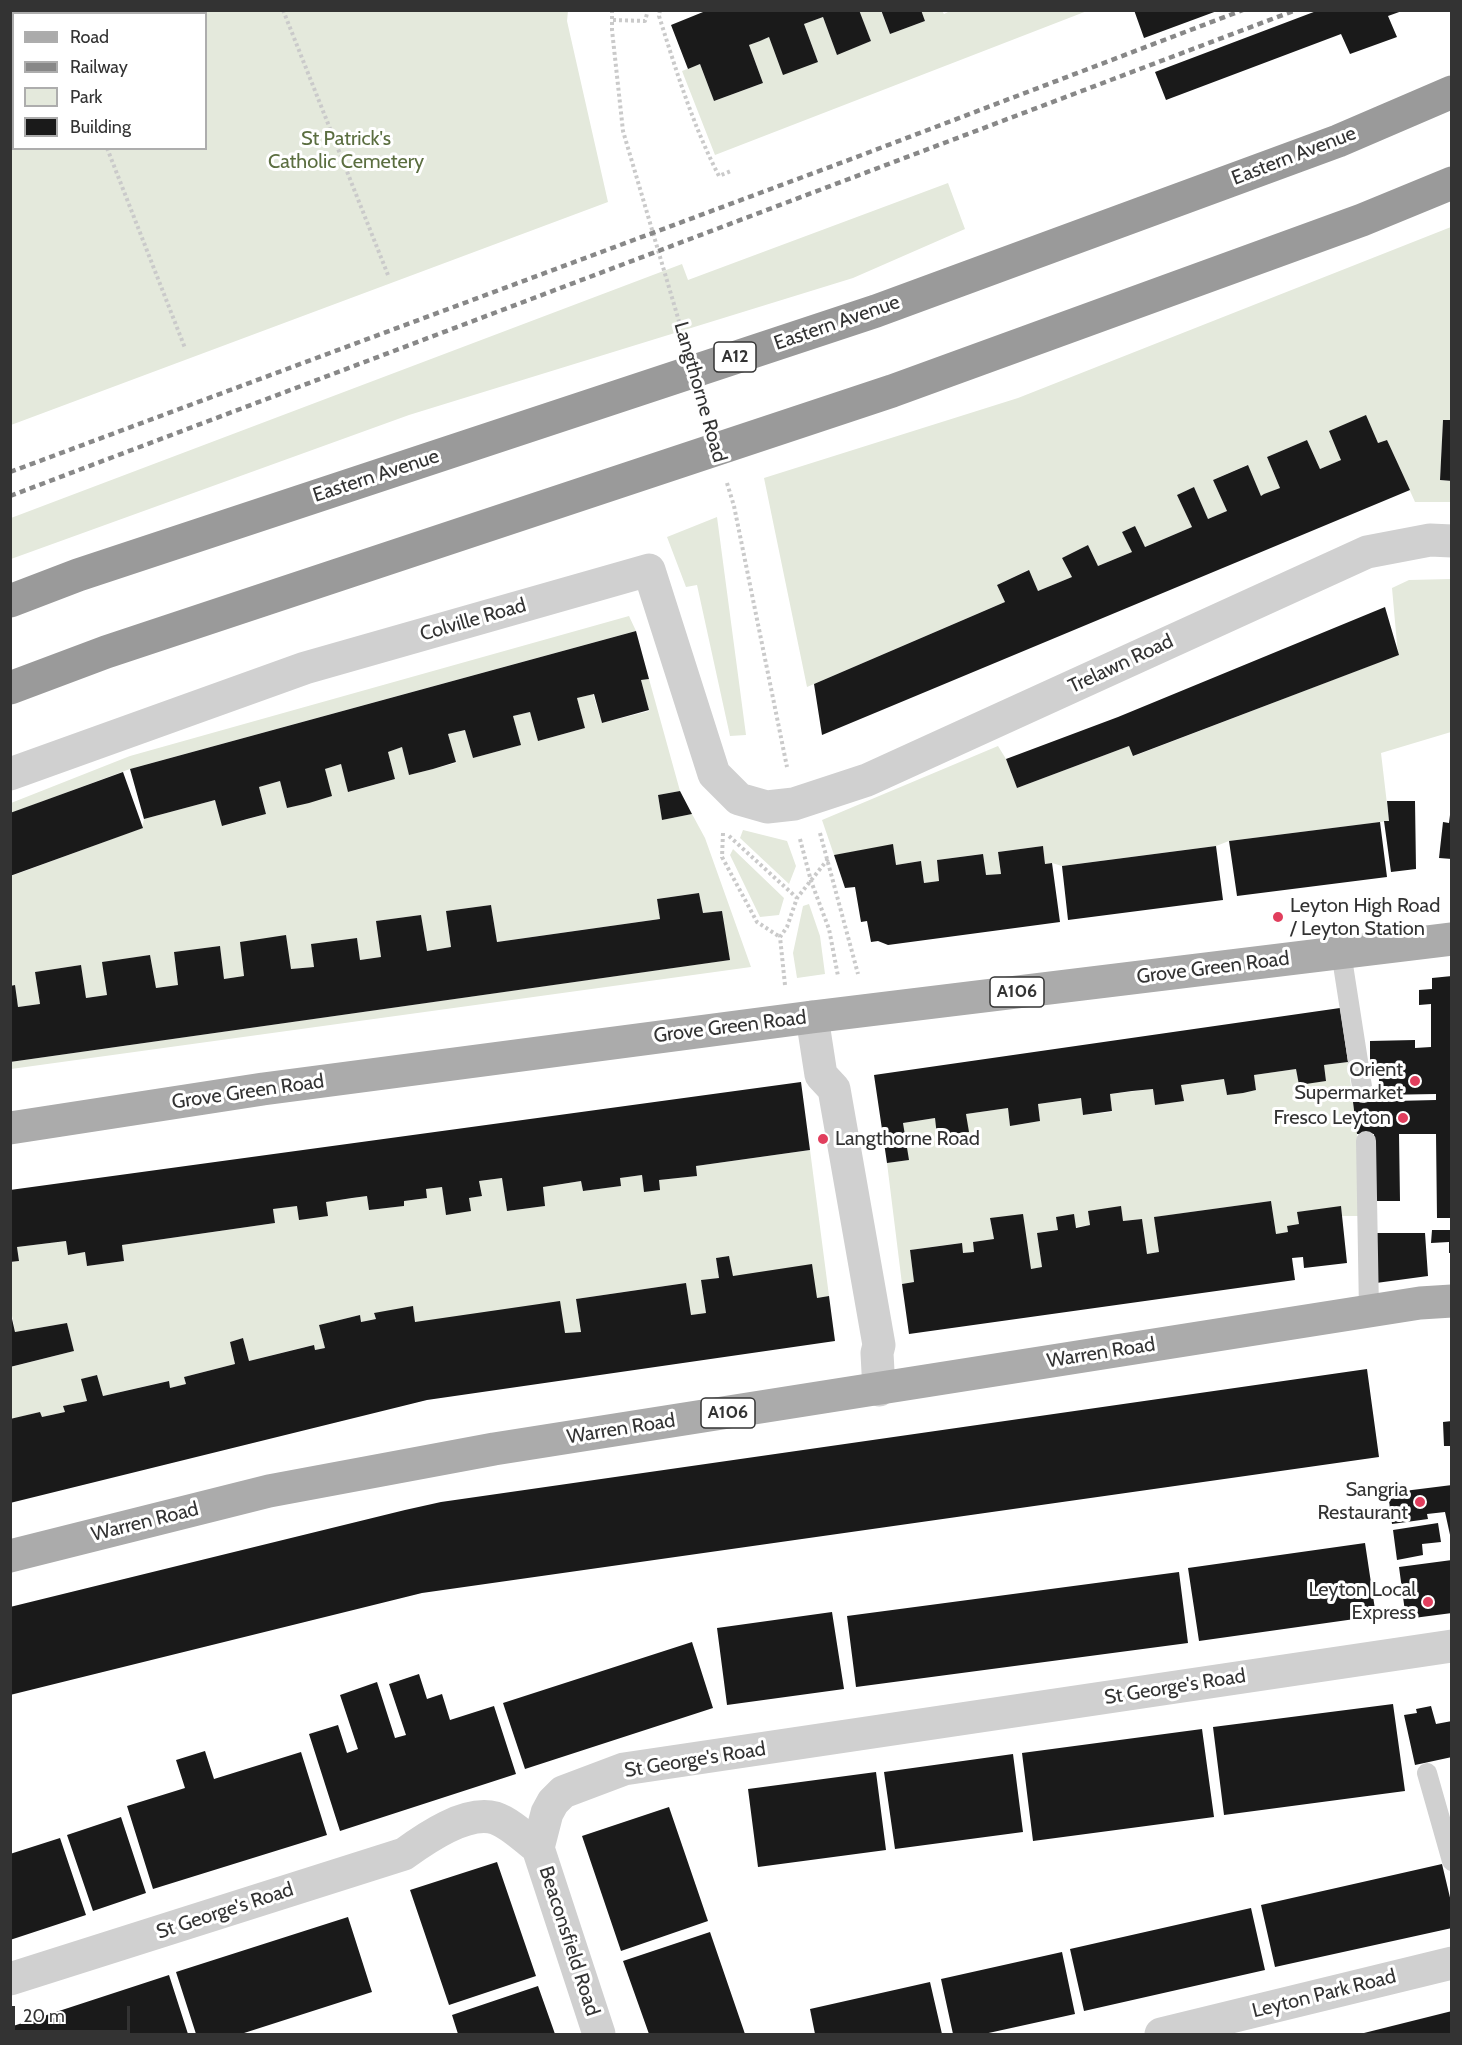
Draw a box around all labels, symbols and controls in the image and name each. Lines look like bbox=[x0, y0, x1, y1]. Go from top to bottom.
legend bbox=[12, 12, 207, 150]
text: Road bbox=[70, 26, 109, 48]
text: Railway bbox=[70, 56, 128, 78]
text: Park bbox=[70, 86, 102, 108]
text: Building bbox=[70, 116, 131, 138]
street label: Eastern Avenue bbox=[1228, 121, 1360, 191]
park label: St Patrick's Catholic Cemetery bbox=[268, 127, 424, 174]
street label: Eastern Avenue bbox=[771, 290, 903, 356]
street label: Langthorne Road bbox=[668, 319, 732, 465]
road number: A12 bbox=[714, 342, 756, 372]
street label: Eastern Avenue bbox=[310, 444, 442, 508]
street label: Colville Road bbox=[417, 593, 529, 647]
street label: Trelawn Road bbox=[1065, 629, 1177, 699]
place label: Leyton High Road / Leyton Station bbox=[1290, 894, 1440, 941]
marker: Leyton High Road / Leyton Station bbox=[1271, 910, 1285, 924]
street label: Grove Green Road bbox=[1135, 947, 1291, 989]
road number: A106 bbox=[990, 977, 1044, 1007]
street label: Grove Green Road bbox=[652, 1006, 808, 1048]
place label: Orient Supermarket bbox=[1294, 1058, 1403, 1105]
street label: Grove Green Road bbox=[170, 1069, 326, 1115]
marker: Orient Supermarket bbox=[1408, 1074, 1422, 1088]
place label: Fresco Leyton bbox=[1274, 1106, 1391, 1130]
marker: Fresco Leyton bbox=[1396, 1111, 1410, 1125]
place label: Langthorne Road bbox=[835, 1127, 980, 1151]
marker: Langthorne Road bbox=[816, 1132, 830, 1146]
street label: Warren Road bbox=[1045, 1333, 1157, 1373]
road number: A106 bbox=[701, 1398, 755, 1428]
street label: Warren Road bbox=[565, 1409, 677, 1449]
place label: Sangria Restaurant bbox=[1317, 1478, 1408, 1525]
marker: Sangria Restaurant bbox=[1413, 1495, 1427, 1509]
street label: Warren Road bbox=[89, 1497, 201, 1547]
place label: Leyton Local Express bbox=[1308, 1578, 1416, 1625]
marker: Leyton Local Express bbox=[1421, 1595, 1435, 1609]
street label: St George's Road bbox=[1103, 1664, 1247, 1710]
street label: St George's Road bbox=[623, 1737, 767, 1783]
street label: Beaconsfield Road bbox=[534, 1863, 604, 2019]
street label: St George's Road bbox=[153, 1878, 297, 1944]
street label: Leyton Park Road bbox=[1250, 1965, 1398, 2023]
scale bar bbox=[15, 1994, 134, 2032]
text: 20 m bbox=[23, 2005, 65, 2027]

